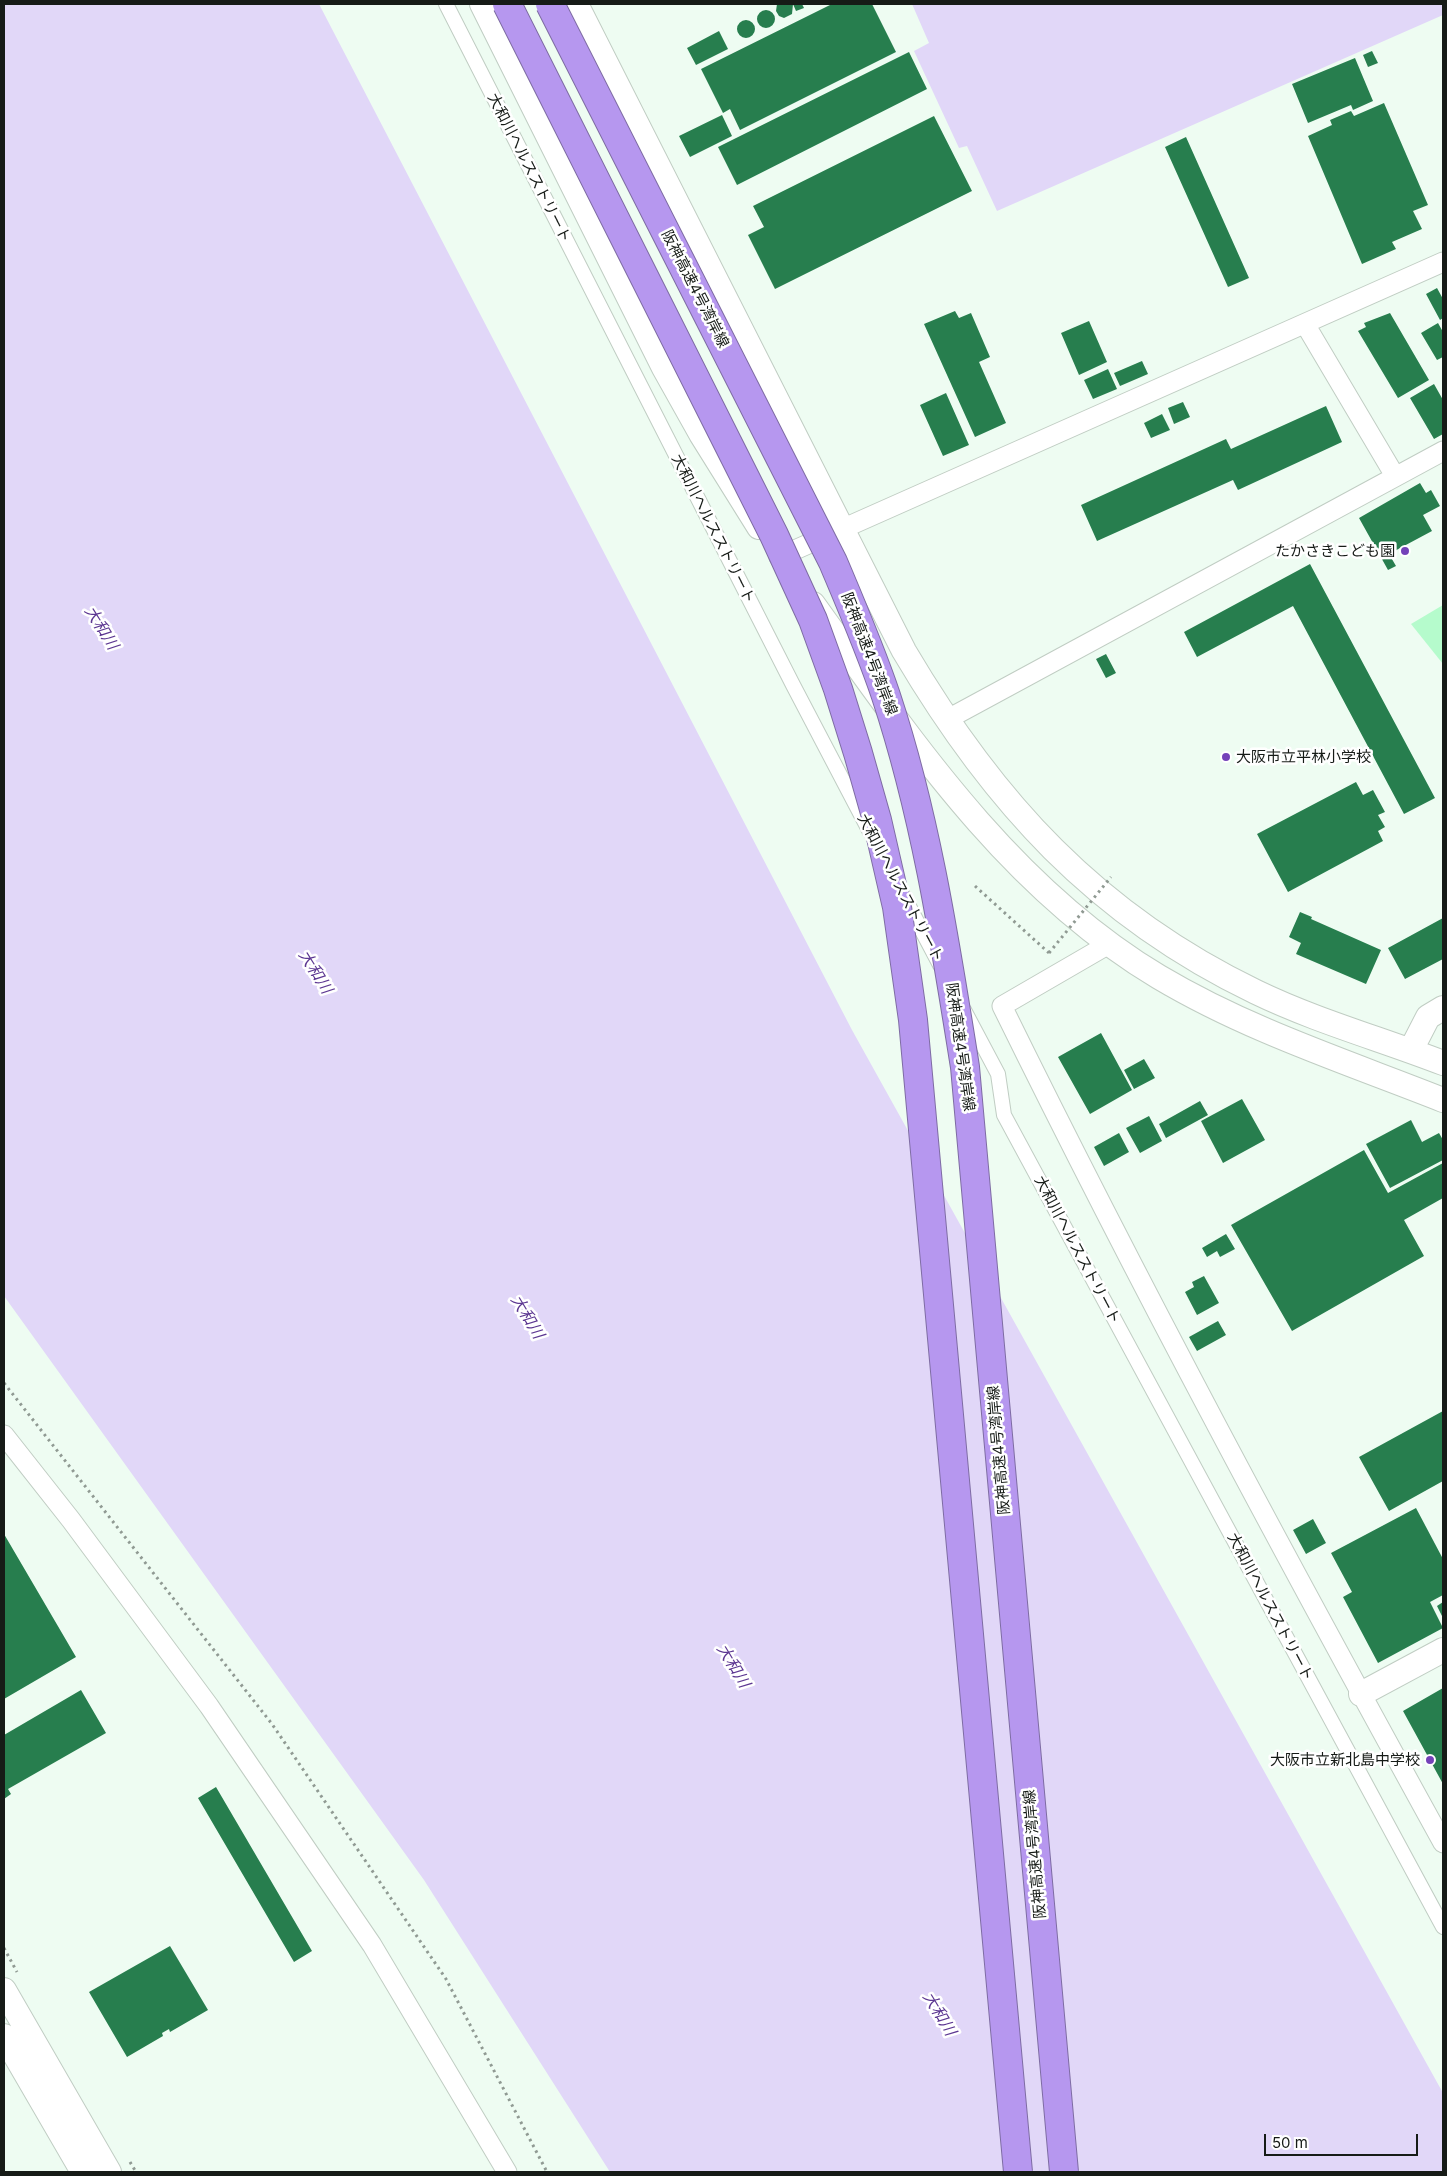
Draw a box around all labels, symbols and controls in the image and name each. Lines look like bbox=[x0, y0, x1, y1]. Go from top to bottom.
street label: 大和川ヘルスストリート bbox=[484, 90, 574, 246]
street label: 阪神高速4号湾岸線 bbox=[658, 227, 732, 351]
street label: 大和川ヘルスストリート bbox=[668, 451, 758, 607]
place label: たかさきこども園 bbox=[1275, 542, 1395, 560]
marker: たかさきこども園 bbox=[1399, 545, 1411, 557]
street label: 阪神高速4号湾岸線 bbox=[837, 590, 901, 718]
water label: 大和川 bbox=[80, 603, 122, 653]
place label: 大阪市立平林小学校 bbox=[1236, 748, 1371, 766]
marker: 大阪市立平林小学校 bbox=[1220, 751, 1232, 763]
street label: 大和川ヘルスストリート bbox=[853, 811, 947, 965]
water label: 大和川 bbox=[294, 947, 336, 997]
street label: 阪神高速4号湾岸線 bbox=[942, 982, 978, 1112]
street label: 大和川ヘルスストリート bbox=[1030, 1173, 1124, 1327]
water label: 大和川 bbox=[506, 1291, 548, 1343]
street label: 阪神高速4号湾岸線 bbox=[984, 1385, 1014, 1515]
street label: 大和川ヘルスストリート bbox=[1223, 1530, 1317, 1684]
water label: 大和川 bbox=[712, 1640, 754, 1692]
place label: 大阪市立新北島中学校 bbox=[1270, 1751, 1420, 1769]
marker: 大阪市立新北島中学校 bbox=[1424, 1754, 1436, 1766]
street label: 阪神高速4号湾岸線 bbox=[1020, 1789, 1050, 1919]
water label: 大和川 bbox=[918, 1988, 960, 2040]
scale bar bbox=[1267, 2124, 1421, 2156]
text: 50 m bbox=[1272, 2133, 1308, 2152]

